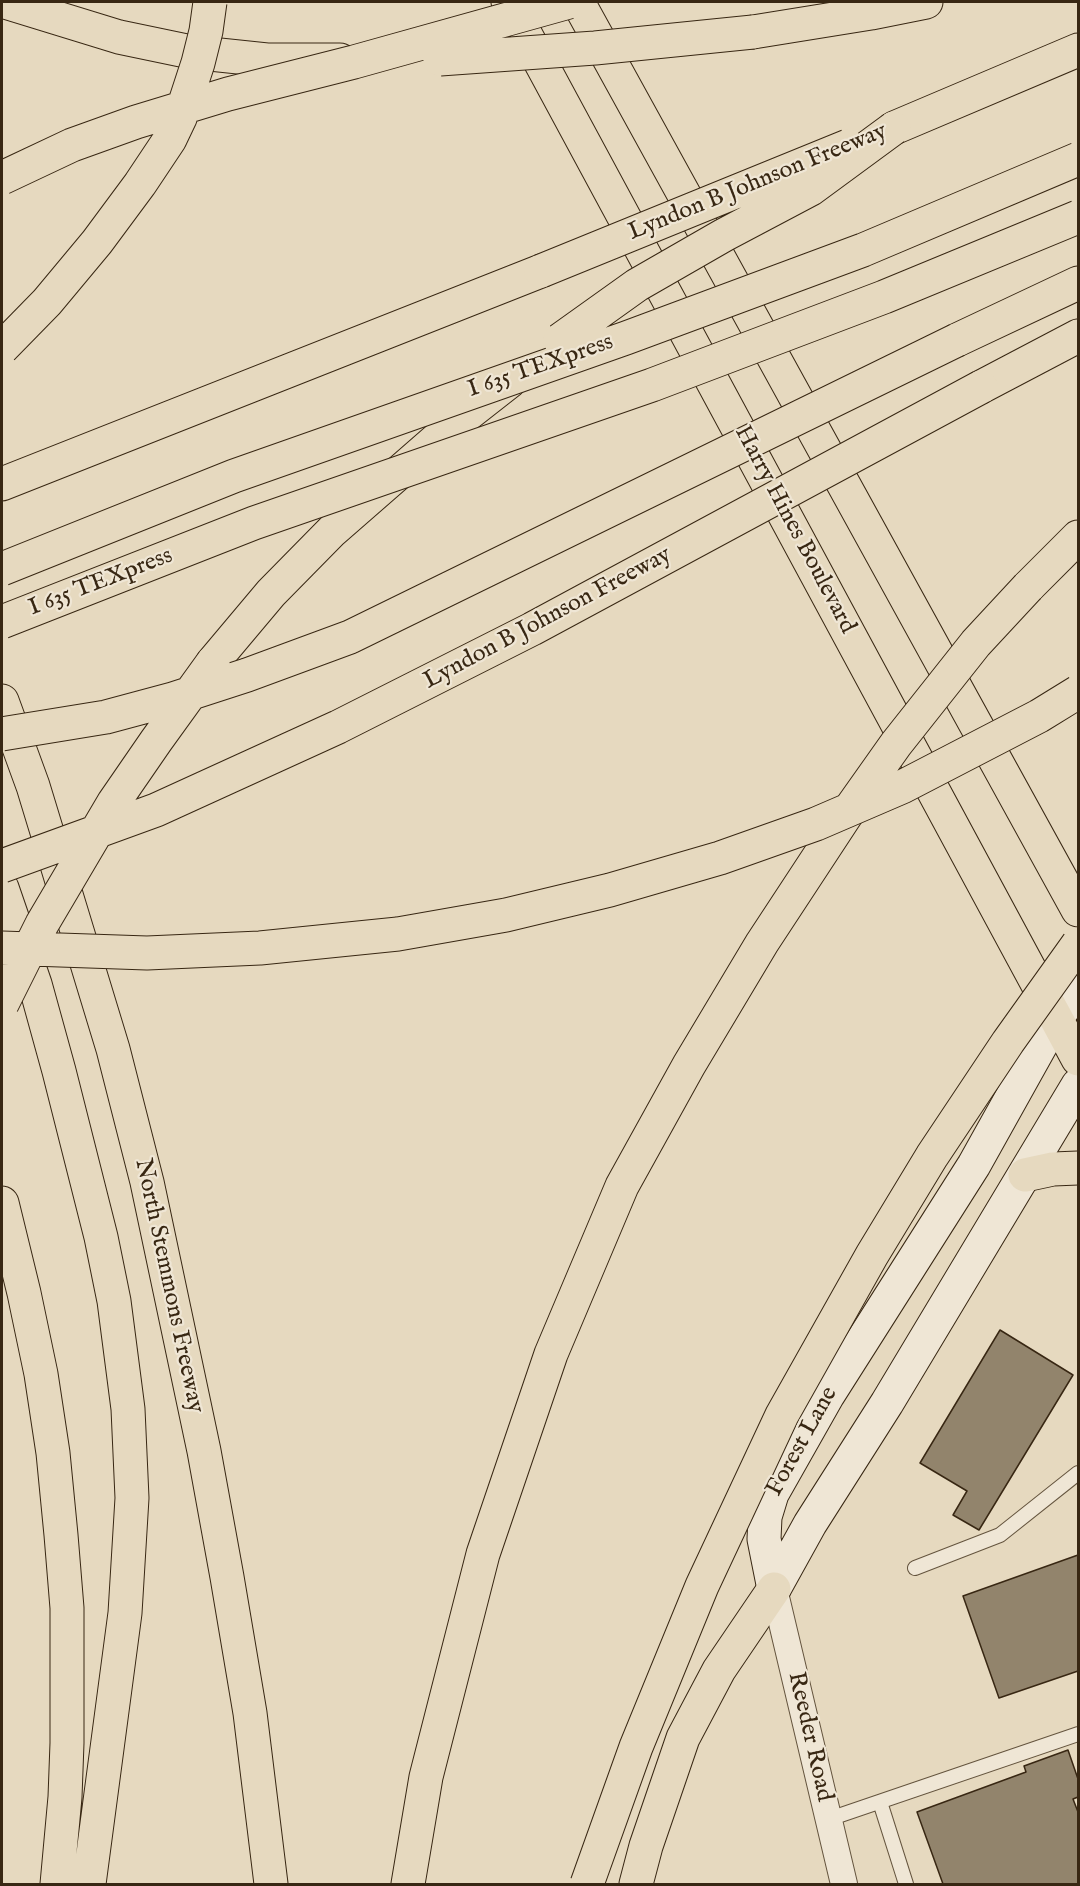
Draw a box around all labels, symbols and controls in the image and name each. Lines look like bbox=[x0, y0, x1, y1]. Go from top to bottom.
street label: Lyndon B Johnson Freeway bbox=[625, 118, 891, 248]
street label: I 635 TEXpress bbox=[465, 329, 617, 405]
street label: Harry Hines Boulevard bbox=[727, 421, 861, 639]
street label: Lyndon B Johnson Freeway bbox=[419, 541, 677, 697]
street label: I 635 TEXpress bbox=[25, 542, 177, 624]
street label: North Stemmons Freeway bbox=[127, 1156, 209, 1416]
street label: Forest Lane bbox=[761, 1382, 845, 1502]
street label: Reeder Road bbox=[780, 1669, 838, 1805]

